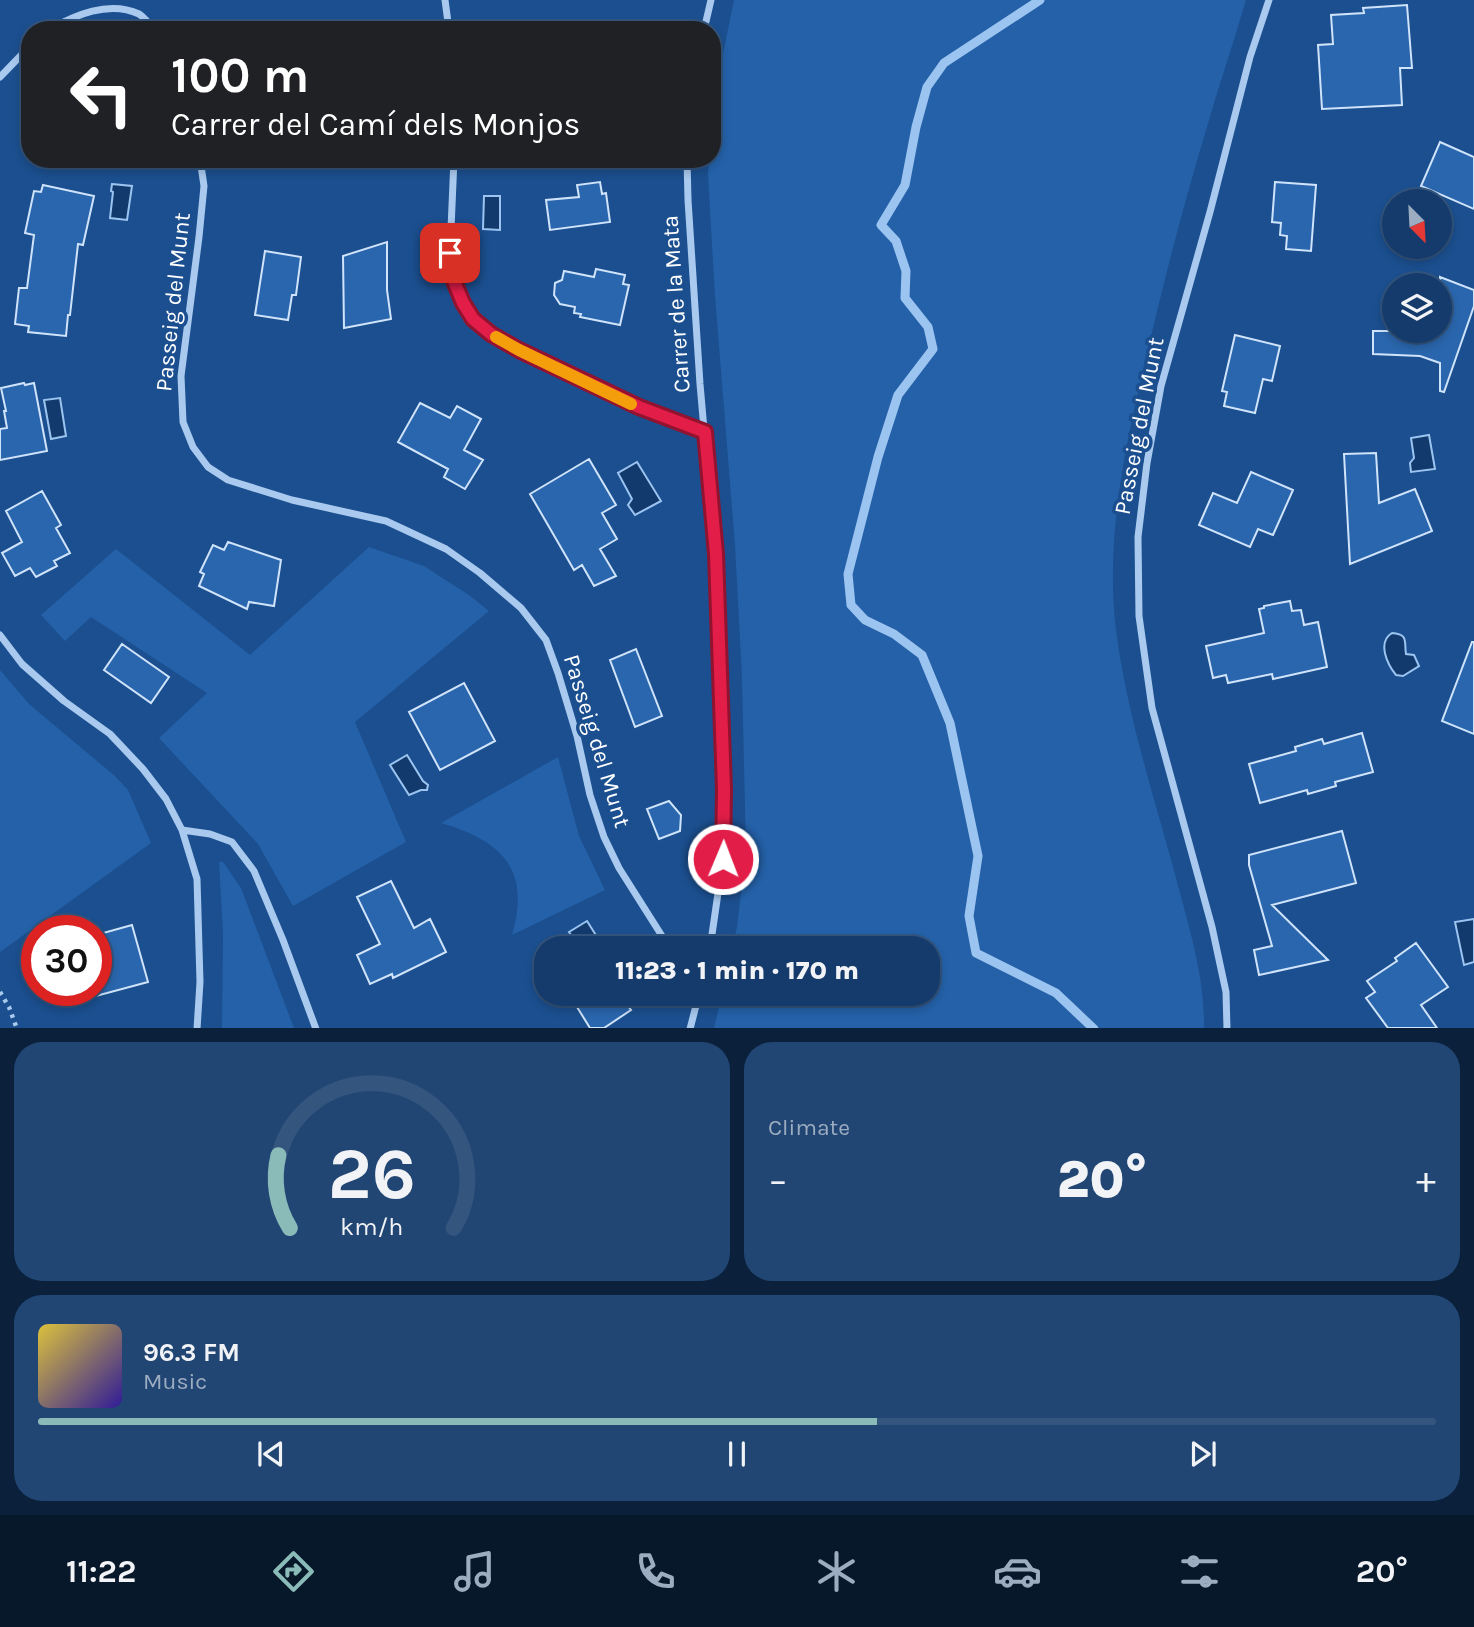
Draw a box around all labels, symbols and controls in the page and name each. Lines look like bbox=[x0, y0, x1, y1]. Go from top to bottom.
text: 100 m bbox=[171, 47, 309, 104]
icon: left bbox=[56, 49, 147, 140]
text: Carrer del Camí dels Monjos bbox=[171, 106, 580, 143]
north arrow bbox=[1382, 189, 1452, 259]
map controls bbox=[1382, 189, 1452, 343]
street label: Passeig del Munt bbox=[150, 211, 196, 393]
street label: Carrer de la Mata bbox=[656, 214, 696, 394]
pin bbox=[420, 223, 480, 283]
icon: arrive bbox=[431, 234, 469, 272]
button: layers bbox=[1382, 273, 1452, 343]
street label: Passeig del Munt bbox=[1109, 335, 1169, 517]
street label: Passeig del Munt bbox=[558, 651, 636, 831]
position arrow bbox=[686, 822, 760, 896]
speed limit sign: 30 bbox=[21, 915, 112, 1006]
text: 11:23 · 1 min · 170 m bbox=[615, 955, 859, 986]
text: Climate bbox=[768, 1114, 850, 1141]
text: 26 bbox=[328, 1131, 416, 1216]
text: 20° bbox=[1057, 1149, 1147, 1210]
text: − bbox=[768, 1158, 788, 1203]
text: + bbox=[1416, 1158, 1436, 1203]
text: km/h bbox=[340, 1211, 404, 1240]
text: 96.3 FM bbox=[143, 1337, 240, 1368]
text: Music bbox=[143, 1368, 207, 1395]
icon: previous bbox=[252, 1435, 290, 1473]
icon: pause bbox=[718, 1435, 756, 1473]
icon: next bbox=[1184, 1435, 1222, 1473]
icon: directions bbox=[269, 1547, 318, 1596]
icon: music bbox=[450, 1547, 499, 1596]
icon: phone bbox=[631, 1547, 680, 1596]
icon: climate bbox=[812, 1547, 861, 1596]
icon: car bbox=[993, 1547, 1042, 1596]
icon: filters bbox=[1175, 1547, 1224, 1596]
text: 11:22 bbox=[66, 1553, 136, 1590]
text: 20° bbox=[1356, 1553, 1408, 1590]

